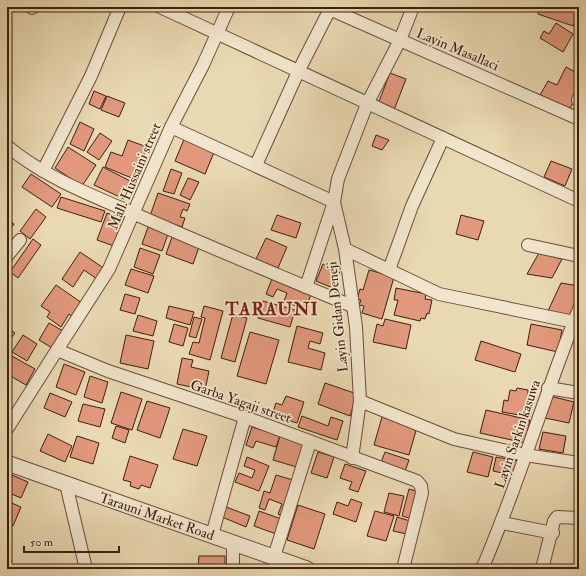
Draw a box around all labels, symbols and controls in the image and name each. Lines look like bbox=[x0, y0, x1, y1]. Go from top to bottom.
street label: Layin Masallaci bbox=[414, 24, 502, 75]
street label: Mall. Hussaini street bbox=[104, 120, 165, 232]
street label: Layin Gidan Deneji bbox=[323, 260, 353, 373]
district label: TARAUNI bbox=[224, 298, 319, 321]
street label: Garba Yagaji street bbox=[188, 376, 294, 427]
street label: Layin Sarkin kasuwa bbox=[491, 377, 545, 491]
street label: Tarauni Market Road bbox=[97, 489, 217, 544]
scale bar bbox=[24, 528, 119, 554]
text: 50 m bbox=[30, 535, 54, 550]

